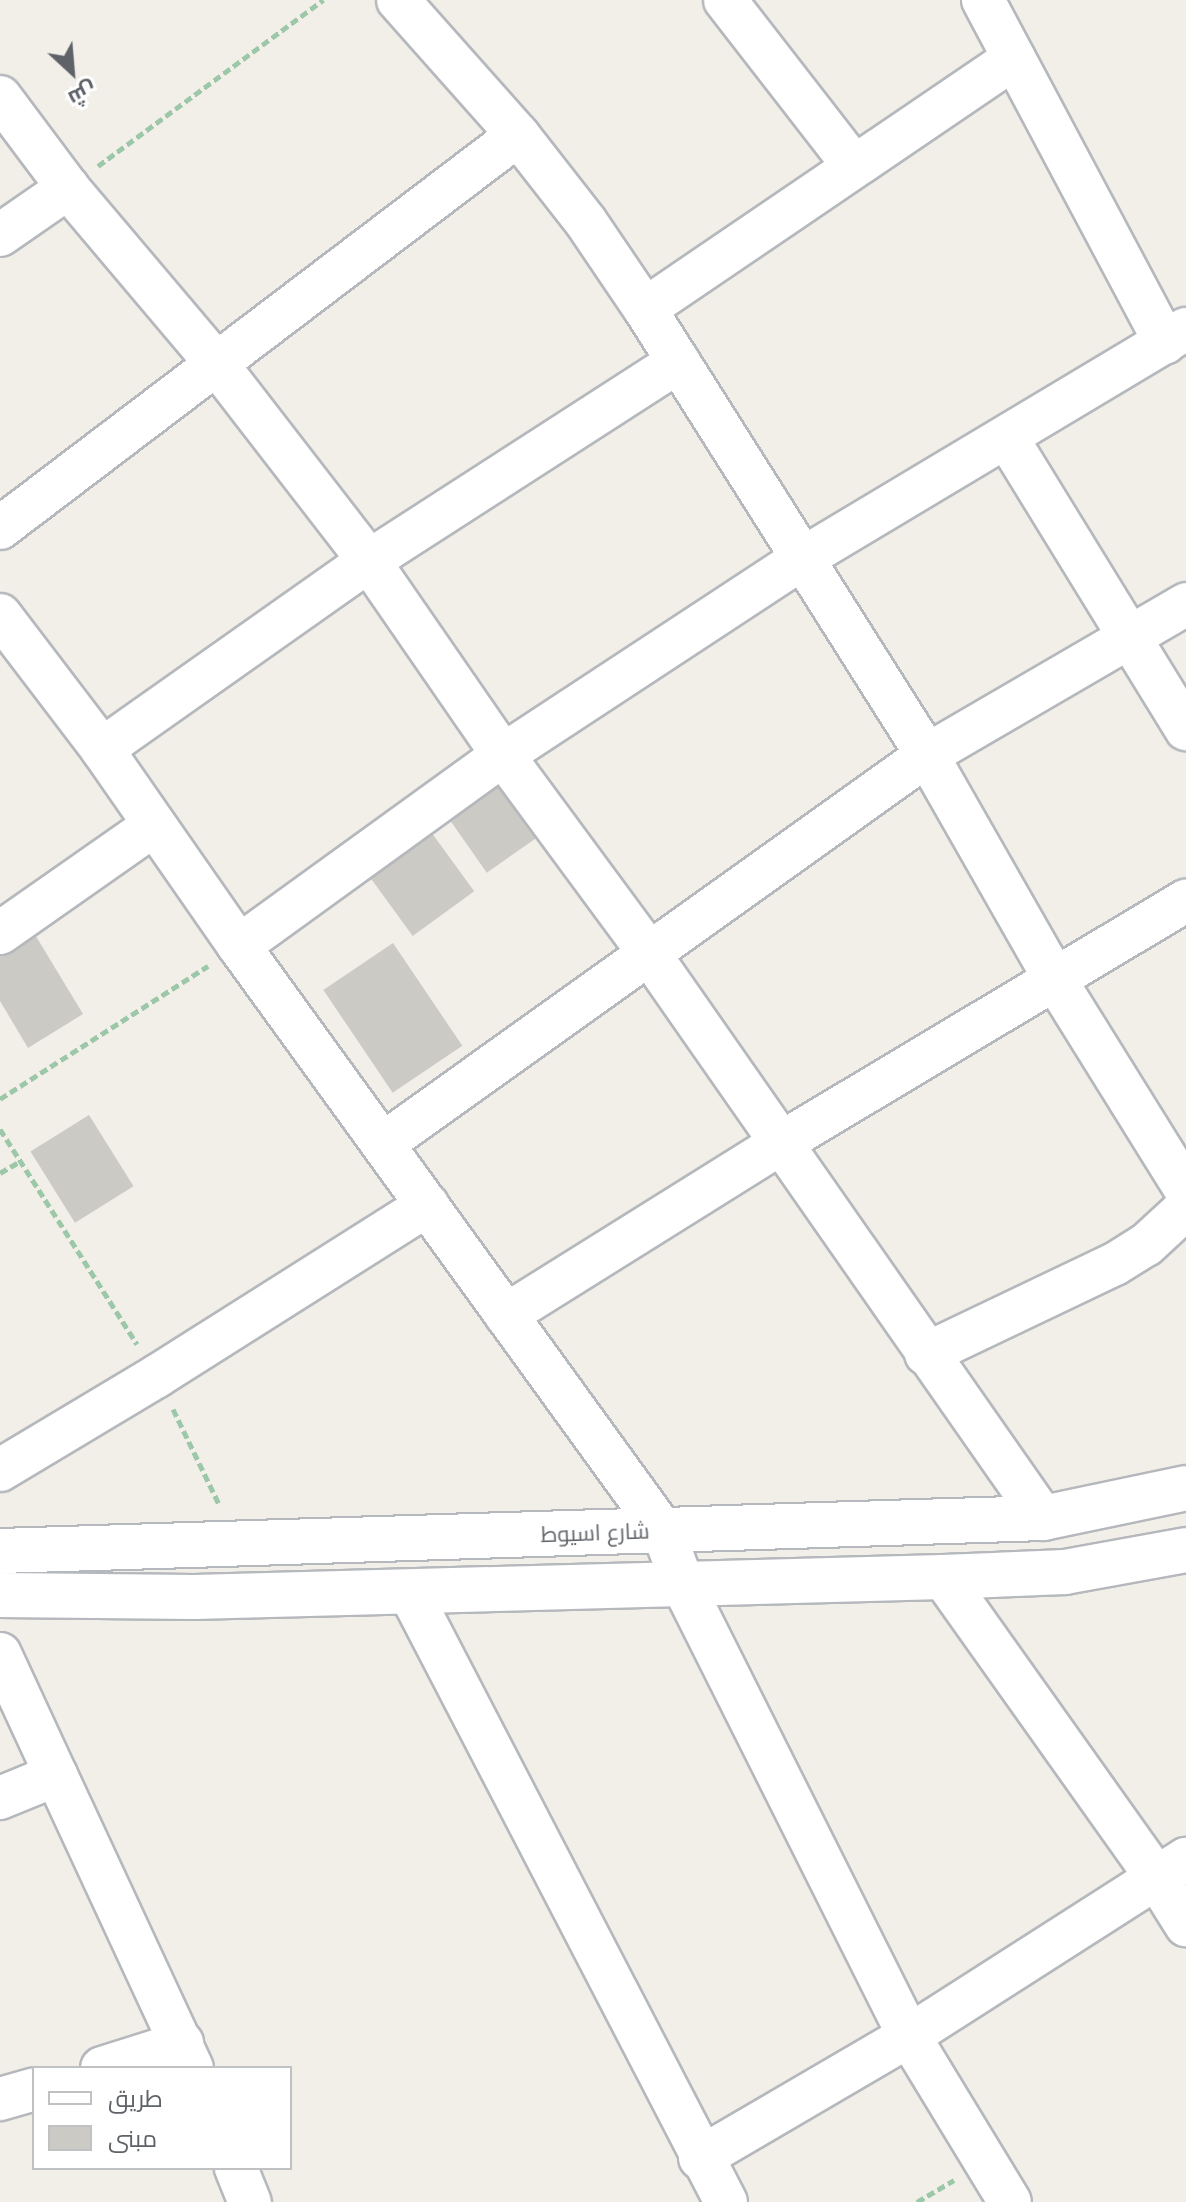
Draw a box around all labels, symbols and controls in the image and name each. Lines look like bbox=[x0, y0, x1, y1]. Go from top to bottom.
north arrow bbox=[32, 32, 112, 112]
text: ش bbox=[65, 77, 101, 111]
street label: شارع اسيوط bbox=[540, 1518, 650, 1548]
legend bbox=[32, 2066, 292, 2170]
text: طريق bbox=[108, 2085, 163, 2112]
text: مبنى bbox=[108, 2125, 157, 2152]

